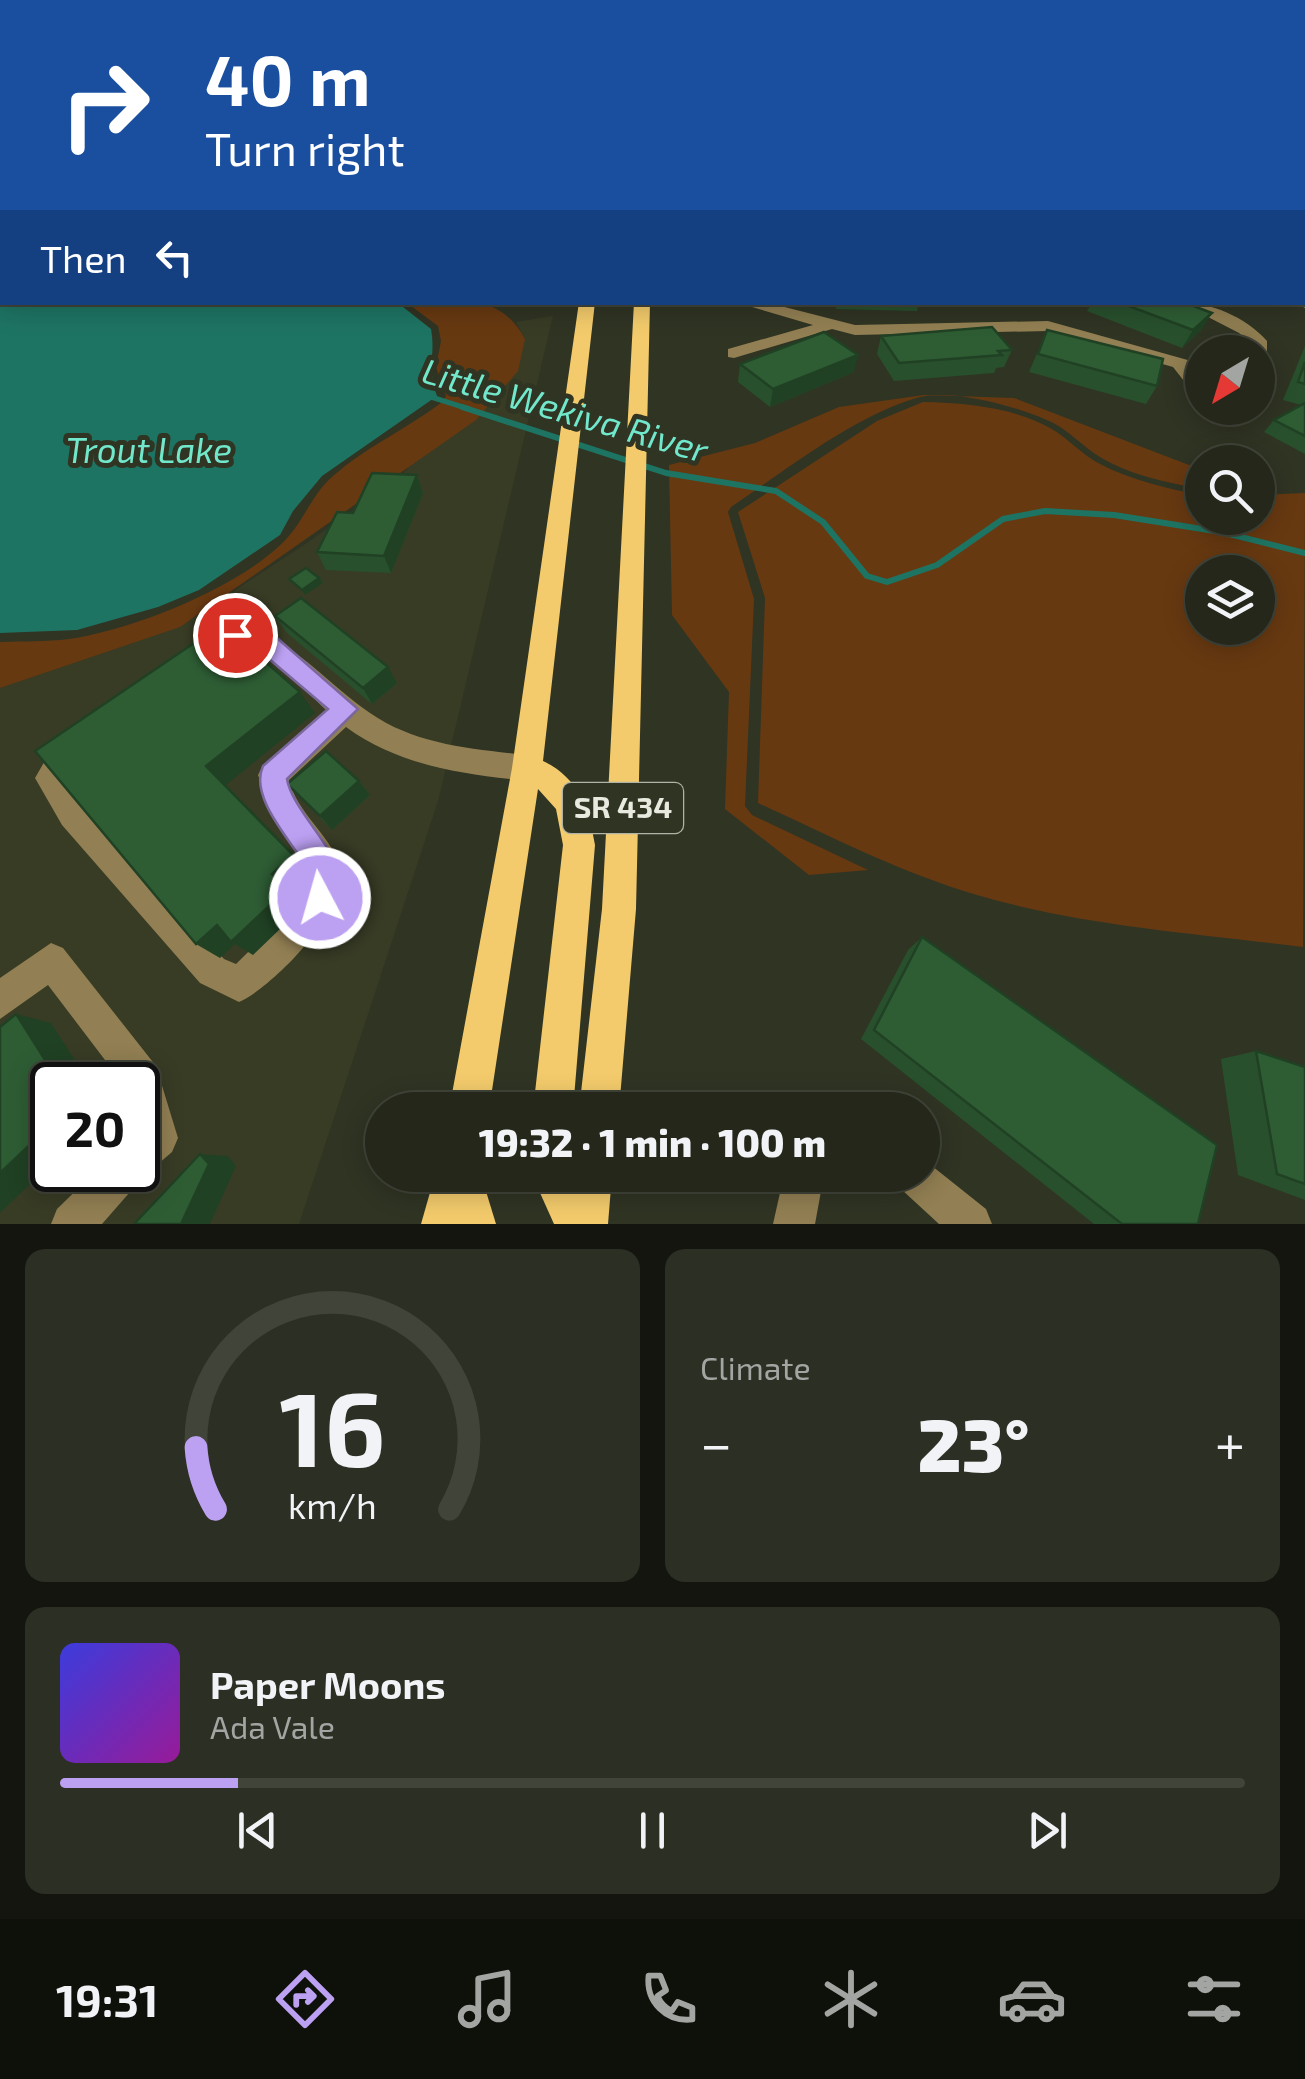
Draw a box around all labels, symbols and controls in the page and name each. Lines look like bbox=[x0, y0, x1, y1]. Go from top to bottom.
text: 40 m bbox=[205, 36, 371, 120]
icon: right bbox=[40, 40, 170, 170]
text: Turn right bbox=[205, 121, 405, 175]
icon: left bbox=[147, 230, 202, 285]
text: Then bbox=[40, 235, 127, 281]
north arrow bbox=[1185, 335, 1275, 425]
map controls bbox=[1185, 335, 1275, 645]
water label: Little Wekiva River bbox=[418, 348, 714, 470]
water label: Trout Lake bbox=[66, 428, 232, 470]
button: search bbox=[1185, 445, 1275, 535]
button: layers bbox=[1185, 555, 1275, 645]
pin bbox=[193, 593, 278, 678]
icon: arrive bbox=[208, 608, 263, 663]
road number: SR 434 bbox=[563, 783, 683, 833]
position arrow bbox=[268, 846, 372, 950]
speed limit sign: 20 bbox=[30, 1062, 160, 1192]
text: 19:32 · 1 min · 100 m bbox=[479, 1119, 826, 1165]
text: Climate bbox=[700, 1348, 811, 1386]
text: 16 bbox=[279, 1363, 386, 1488]
text: 23° bbox=[917, 1397, 1030, 1487]
text: − bbox=[700, 1409, 732, 1475]
text: + bbox=[1215, 1409, 1245, 1475]
text: km/h bbox=[288, 1483, 377, 1526]
text: Paper Moons bbox=[210, 1661, 446, 1707]
text: Ada Vale bbox=[210, 1707, 335, 1745]
icon: previous bbox=[230, 1803, 285, 1858]
icon: pause bbox=[625, 1803, 680, 1858]
icon: next bbox=[1020, 1803, 1075, 1858]
icon: directions bbox=[270, 1964, 340, 2034]
icon: music bbox=[452, 1964, 522, 2034]
icon: phone bbox=[634, 1964, 704, 2034]
icon: climate bbox=[816, 1964, 886, 2034]
icon: car bbox=[997, 1964, 1067, 2034]
icon: filters bbox=[1179, 1964, 1249, 2034]
text: 19:31 bbox=[56, 1972, 158, 2026]

